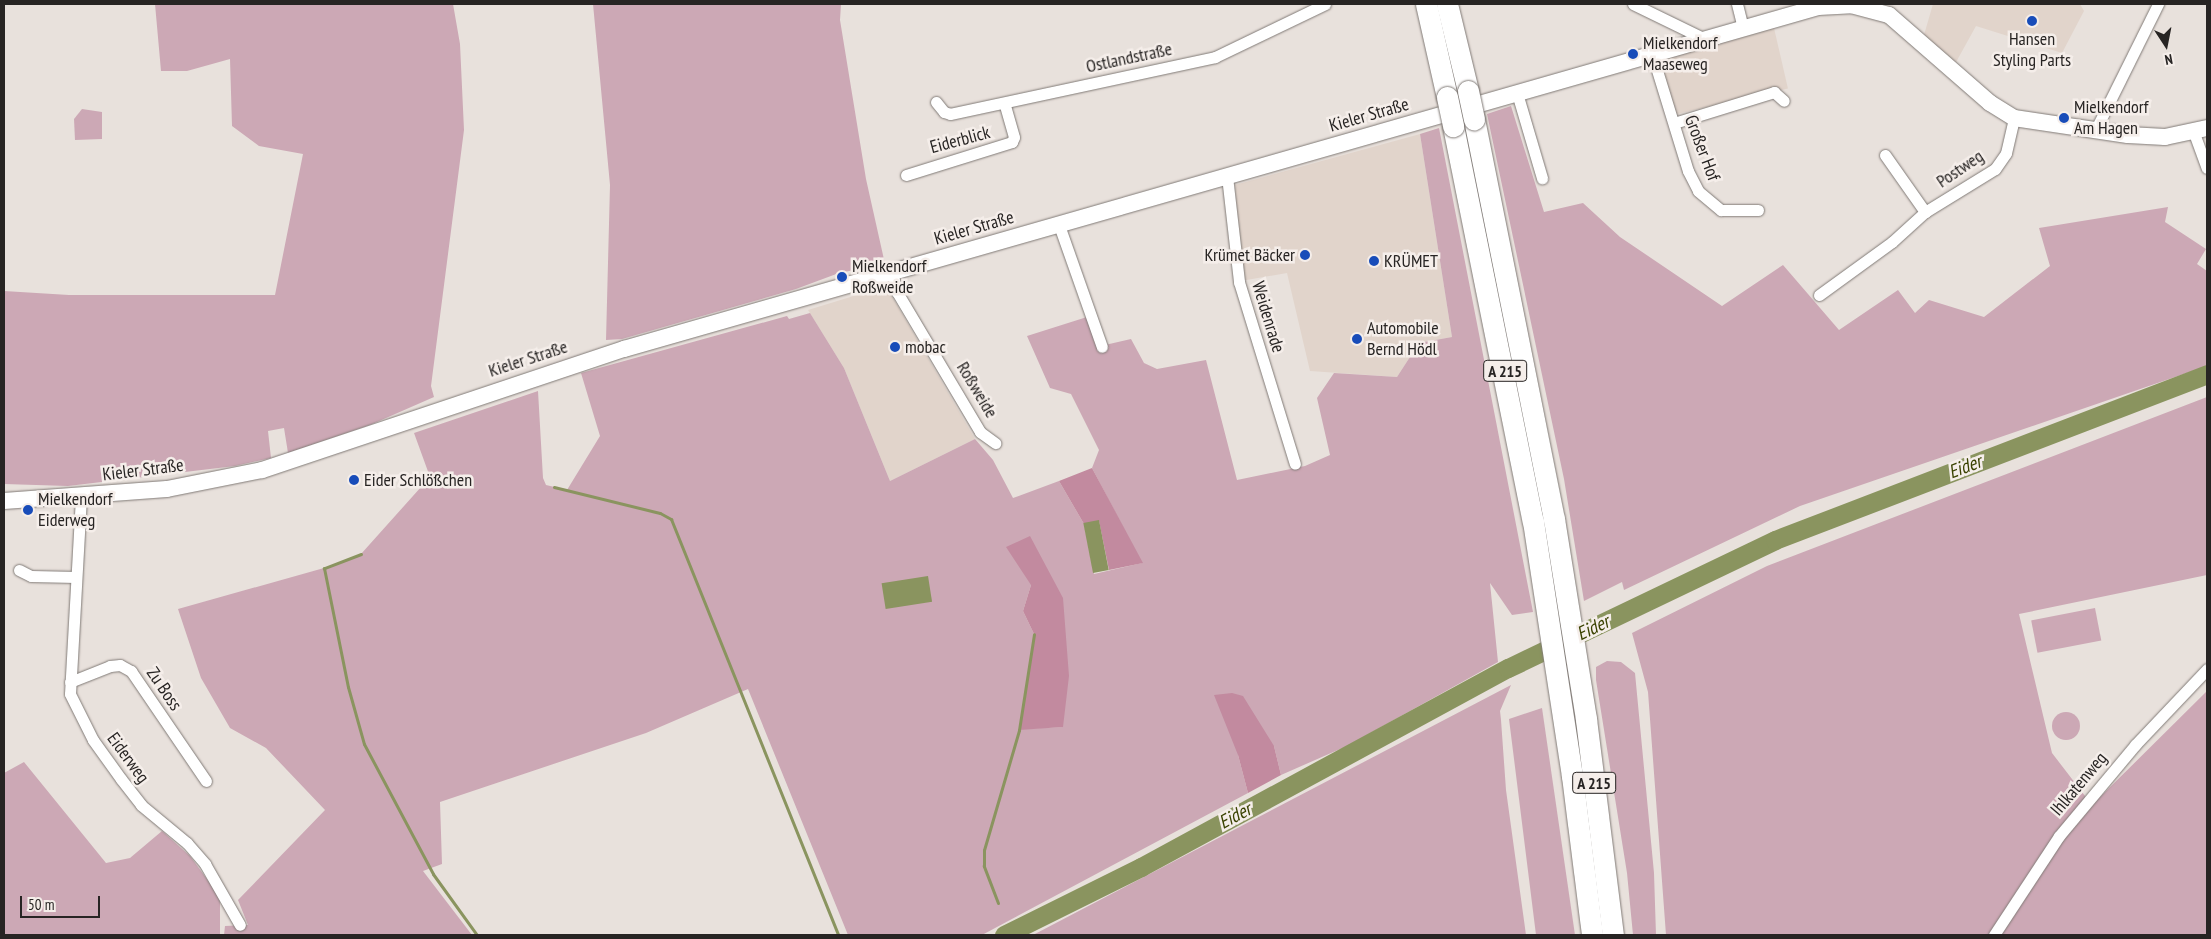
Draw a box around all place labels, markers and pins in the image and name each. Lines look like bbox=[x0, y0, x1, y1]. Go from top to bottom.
marker: Hansen Styling Parts bbox=[2026, 15, 2038, 27]
place label: Hansen Styling Parts bbox=[1993, 29, 2071, 72]
place label: Mielkendorf Maaseweg bbox=[1643, 33, 1717, 76]
marker: Mielkendorf Maaseweg bbox=[1627, 48, 1639, 60]
place label: Mielkendorf Am Hagen bbox=[2074, 97, 2148, 140]
marker: Mielkendorf Am Hagen bbox=[2058, 112, 2070, 124]
place label: Krümet Bäcker bbox=[1205, 244, 1295, 266]
marker: Krümet Bäcker bbox=[1299, 249, 1311, 261]
place label: KRÜMET bbox=[1384, 250, 1438, 272]
marker: KRÜMET bbox=[1368, 255, 1380, 267]
place label: Mielkendorf Roßweide bbox=[852, 256, 926, 298]
marker: Mielkendorf Roßweide bbox=[836, 271, 848, 283]
place label: Automobile Bernd Hödl bbox=[1367, 318, 1439, 360]
marker: Automobile Bernd Hödl bbox=[1351, 333, 1363, 345]
place label: mobac bbox=[905, 336, 946, 358]
marker: mobac bbox=[889, 341, 901, 353]
place label: Eider Schlößchen bbox=[364, 469, 472, 491]
marker: Eider Schlößchen bbox=[348, 474, 360, 486]
place label: Mielkendorf Eiderweg bbox=[38, 489, 112, 532]
marker: Mielkendorf Eiderweg bbox=[22, 504, 34, 516]

